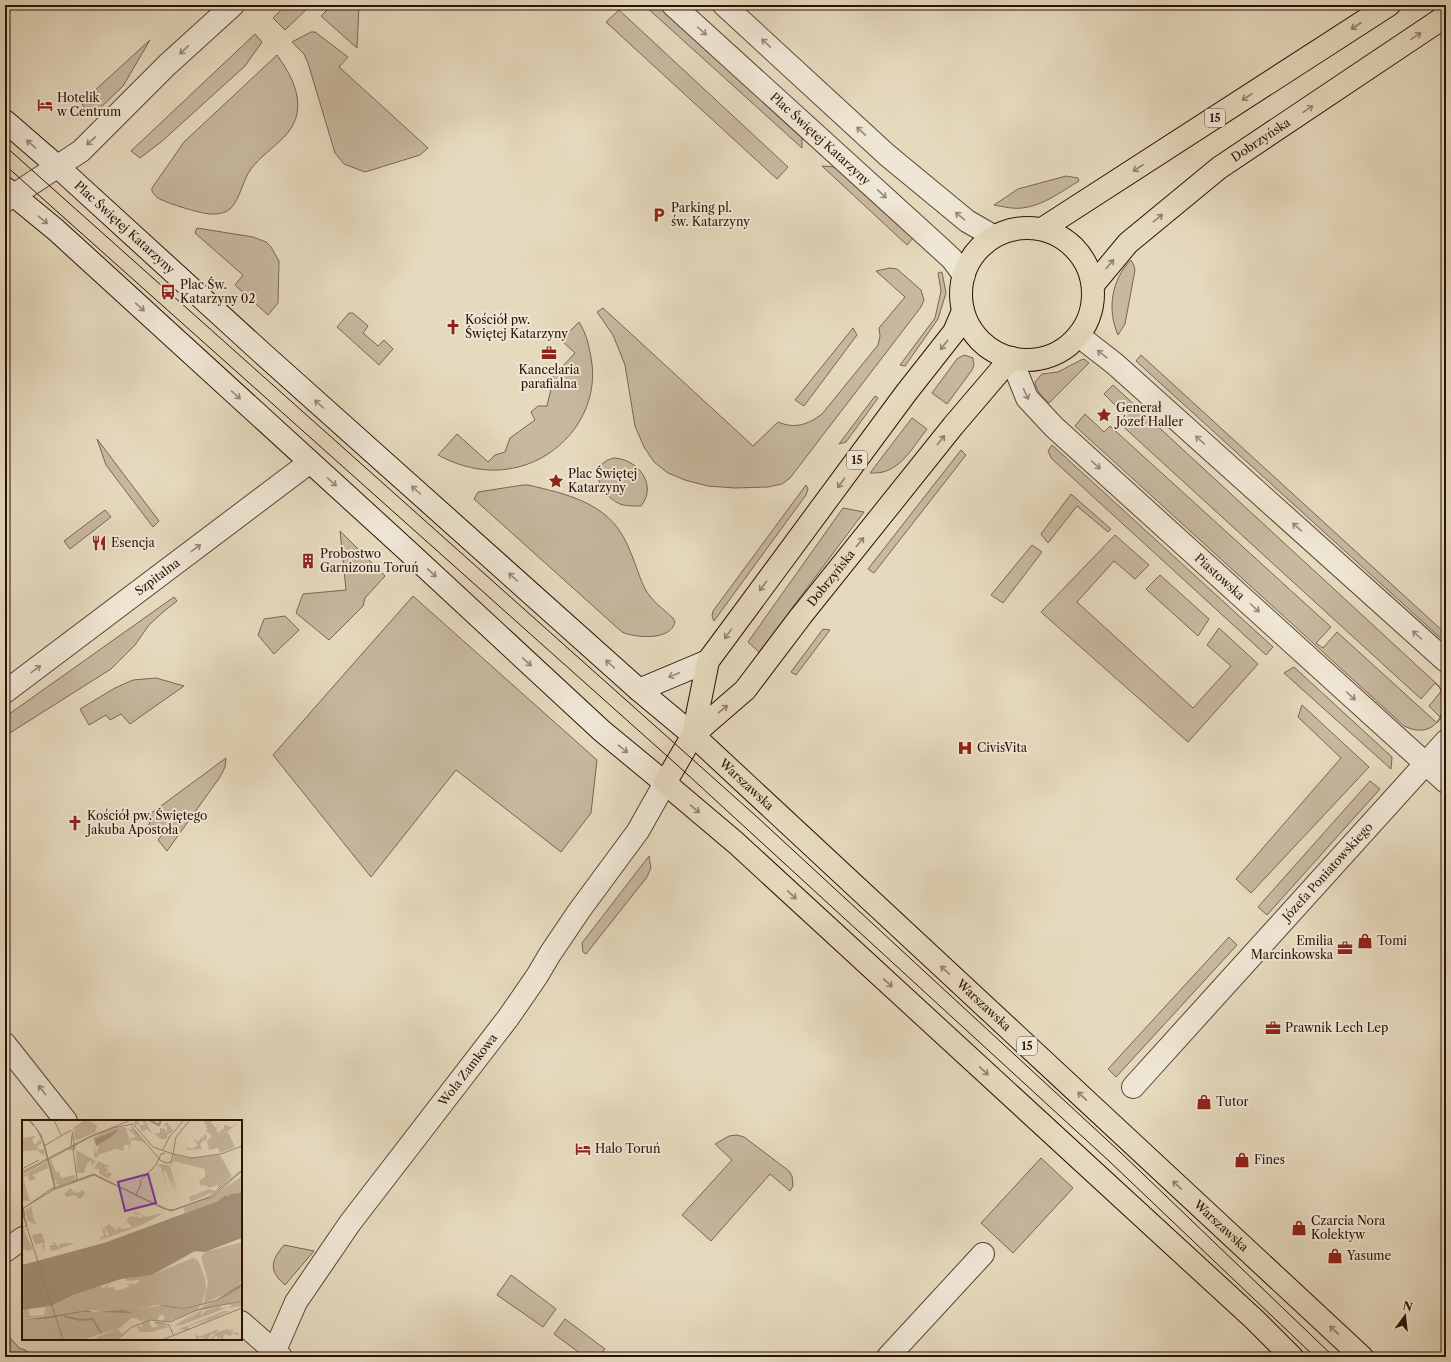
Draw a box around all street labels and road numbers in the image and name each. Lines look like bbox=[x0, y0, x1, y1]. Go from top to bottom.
street label: Plac Świętej Katarzyny bbox=[767, 89, 874, 188]
road number: 15 bbox=[1205, 109, 1225, 127]
street label: Dobrzyńska bbox=[1228, 114, 1294, 165]
street label: Plac Świętej Katarzyny bbox=[71, 178, 178, 277]
road number: 15 bbox=[847, 451, 867, 469]
street label: Dobrzyńska bbox=[804, 546, 858, 609]
street label: Piastowska bbox=[1192, 550, 1248, 603]
street label: Szpitalna bbox=[132, 554, 183, 598]
street label: Warszawska bbox=[716, 755, 778, 814]
street label: Józefa Poniatowskiego bbox=[1277, 819, 1376, 925]
street label: Warszawska bbox=[953, 975, 1015, 1034]
street label: Wola Zamkowa bbox=[434, 1030, 501, 1110]
road number: 15 bbox=[1017, 1037, 1037, 1055]
street label: Warszawska bbox=[1190, 1196, 1252, 1255]

